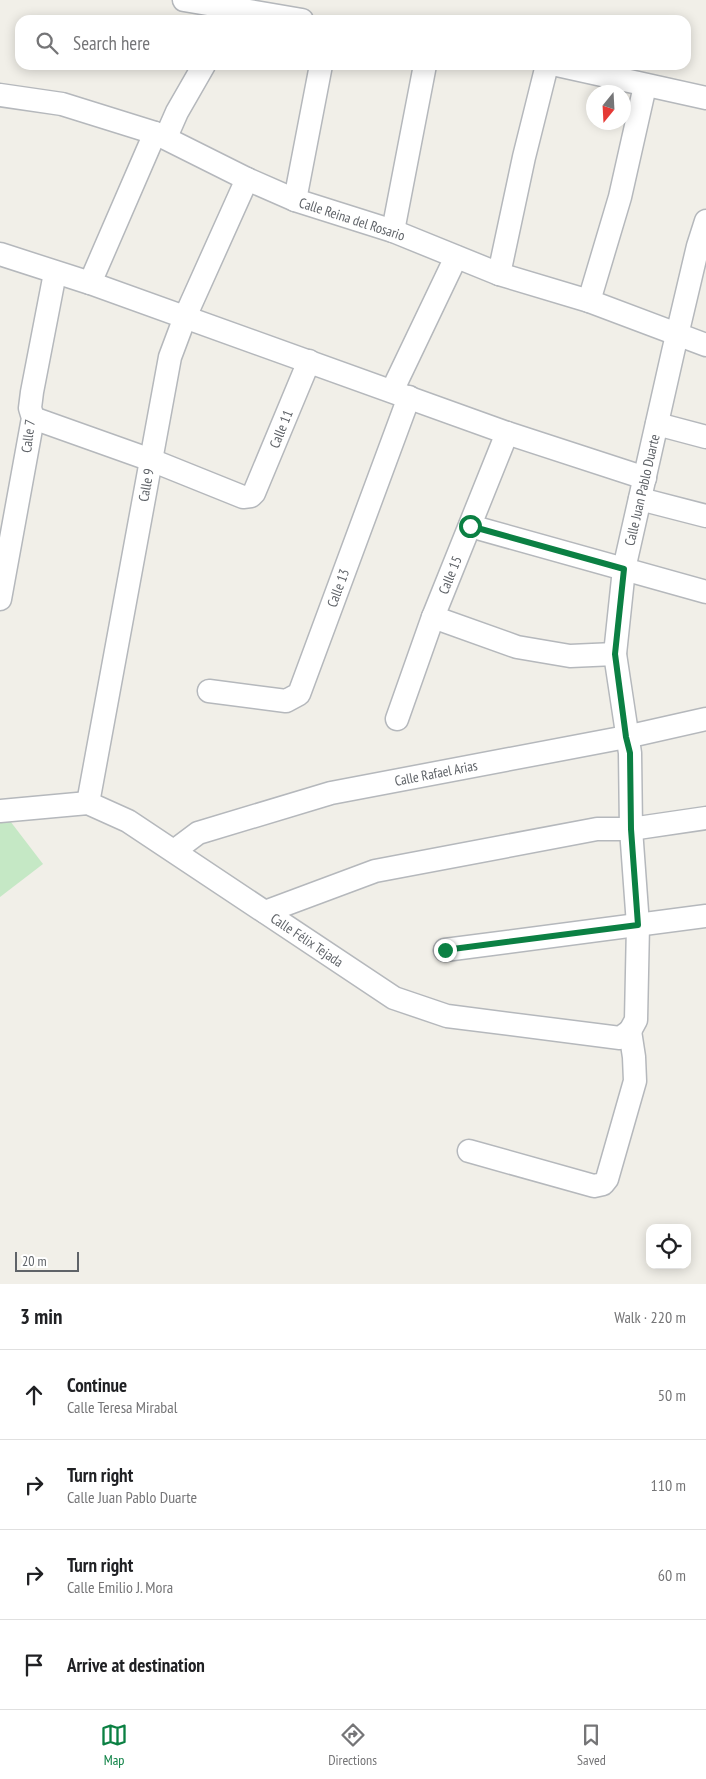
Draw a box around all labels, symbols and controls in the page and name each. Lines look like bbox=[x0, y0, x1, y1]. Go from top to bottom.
search box bbox=[15, 15, 691, 70]
icon: search bbox=[33, 29, 61, 57]
text: Search here bbox=[73, 31, 150, 55]
north arrow bbox=[586, 85, 631, 130]
street label: Calle Reina del Rosario bbox=[297, 193, 407, 245]
street label: Calle 11 bbox=[265, 407, 297, 451]
street label: Calle 7 bbox=[17, 418, 39, 454]
street label: Calle Juan Pablo Duarte bbox=[620, 432, 664, 548]
street label: Calle 9 bbox=[134, 467, 158, 503]
route start bbox=[459, 515, 482, 538]
street label: Calle 15 bbox=[434, 553, 466, 597]
street label: Calle 13 bbox=[323, 566, 353, 610]
street label: Calle Rafael Arias bbox=[393, 756, 479, 790]
street label: Calle Félix Tejada bbox=[267, 909, 347, 971]
route end bbox=[434, 939, 457, 962]
map controls bbox=[646, 1224, 691, 1269]
button: locate bbox=[646, 1224, 691, 1269]
scale bar bbox=[15, 1249, 79, 1272]
text: 20 m bbox=[22, 1252, 47, 1270]
text: 3 min bbox=[20, 1303, 62, 1330]
text: Walk · 220 m bbox=[614, 1307, 686, 1327]
text: Continue bbox=[67, 1373, 127, 1397]
icon: ahead bbox=[20, 1381, 48, 1409]
text: 50 m bbox=[658, 1385, 686, 1405]
text: Calle Teresa Mirabal bbox=[67, 1397, 177, 1417]
text: Turn right bbox=[67, 1463, 133, 1487]
icon: right bbox=[20, 1471, 48, 1499]
text: 110 m bbox=[651, 1475, 686, 1495]
text: Calle Juan Pablo Duarte bbox=[67, 1487, 197, 1507]
text: Turn right bbox=[67, 1553, 133, 1577]
icon: right bbox=[20, 1561, 48, 1589]
text: 60 m bbox=[658, 1565, 686, 1585]
text: Calle Emilio J. Mora bbox=[67, 1577, 173, 1597]
icon: arrive bbox=[20, 1651, 48, 1679]
text: Arrive at destination bbox=[67, 1653, 205, 1677]
tab: Map bbox=[100, 1721, 128, 1769]
tab: Directions bbox=[328, 1721, 377, 1769]
tab: Saved bbox=[577, 1721, 606, 1769]

